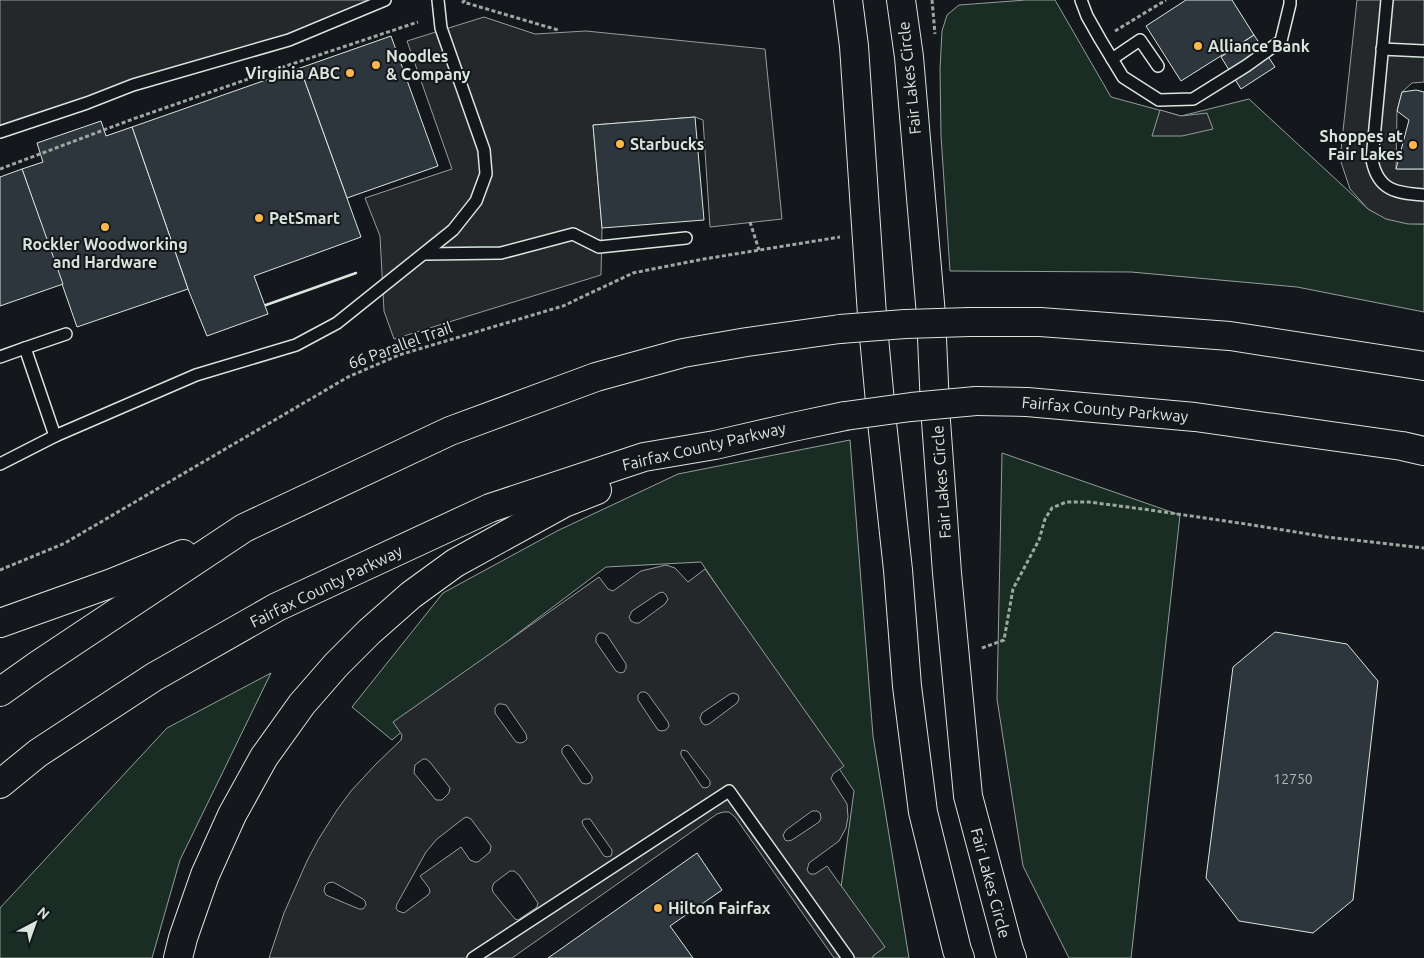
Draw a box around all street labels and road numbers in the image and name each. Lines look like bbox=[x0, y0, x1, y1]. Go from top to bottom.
street label: Fair Lakes Circle bbox=[894, 21, 924, 135]
street label: 66 Parallel Trail bbox=[346, 318, 454, 372]
street label: Fairfax County Parkway bbox=[1021, 393, 1189, 425]
street label: Fairfax County Parkway bbox=[620, 418, 788, 474]
street label: Fair Lakes Circle bbox=[928, 425, 954, 539]
street label: Fairfax County Parkway bbox=[247, 541, 405, 631]
street label: Fair Lakes Circle bbox=[968, 826, 1014, 940]

